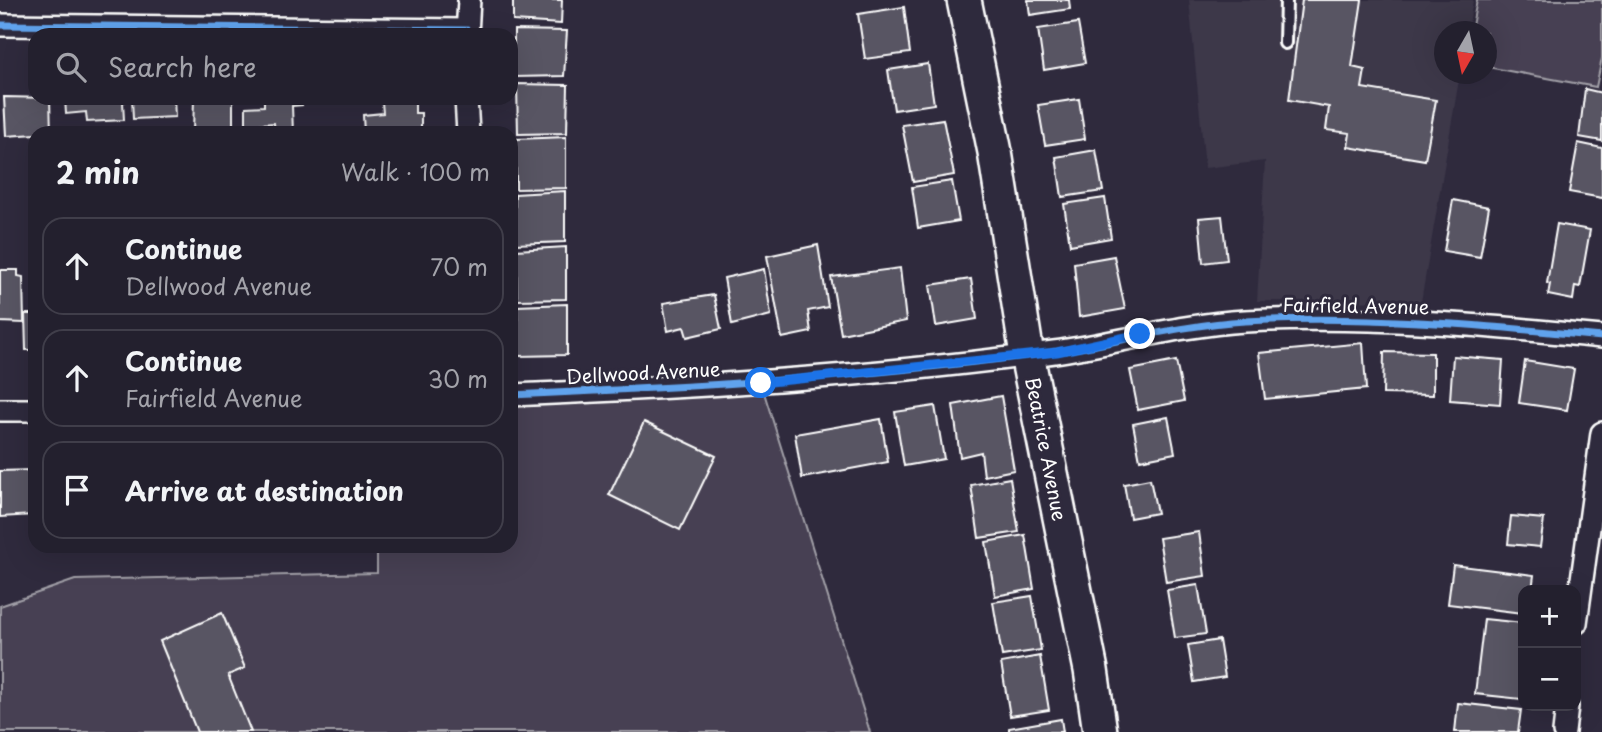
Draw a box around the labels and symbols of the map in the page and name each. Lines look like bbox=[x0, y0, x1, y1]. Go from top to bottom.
north arrow bbox=[1434, 21, 1497, 84]
street label: Fairfield Avenue bbox=[1282, 290, 1430, 320]
route end bbox=[1124, 318, 1155, 349]
street label: Dellwood Avenue bbox=[565, 354, 721, 390]
route start bbox=[745, 367, 776, 398]
street label: Beatrice Avenue bbox=[1019, 374, 1075, 523]

